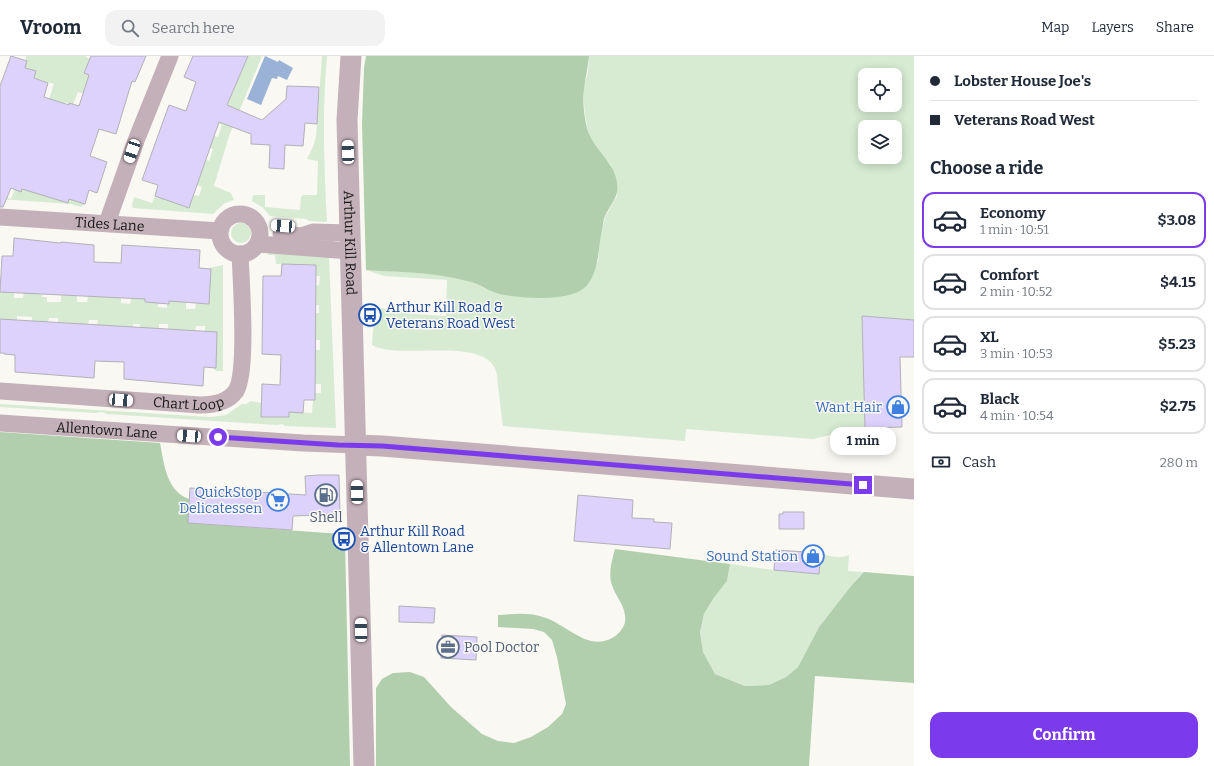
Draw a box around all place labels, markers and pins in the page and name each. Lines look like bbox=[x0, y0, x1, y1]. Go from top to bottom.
place label: Arthur Kill Road & Veterans Road West bbox=[386, 299, 515, 332]
bus stop icon: Arthur Kill Road & Veterans Road West bbox=[357, 302, 383, 328]
shop icon: Want Hair bbox=[885, 394, 911, 420]
place label: Want Hair bbox=[816, 399, 882, 416]
fuel station icon: Shell bbox=[313, 482, 339, 508]
place label: QuickStop Delicatessen bbox=[179, 484, 262, 517]
supermarket icon: QuickStop Delicatessen bbox=[265, 487, 291, 513]
place label: Shell bbox=[310, 509, 342, 526]
place label: Arthur Kill Road & Allentown Lane bbox=[360, 523, 474, 556]
bus stop icon: Arthur Kill Road & Allentown Lane bbox=[331, 526, 357, 552]
shop icon: Sound Station bbox=[800, 543, 826, 569]
place label: Sound Station bbox=[706, 548, 798, 565]
office icon: Pool Doctor bbox=[435, 634, 461, 660]
place label: Pool Doctor bbox=[464, 639, 539, 656]

